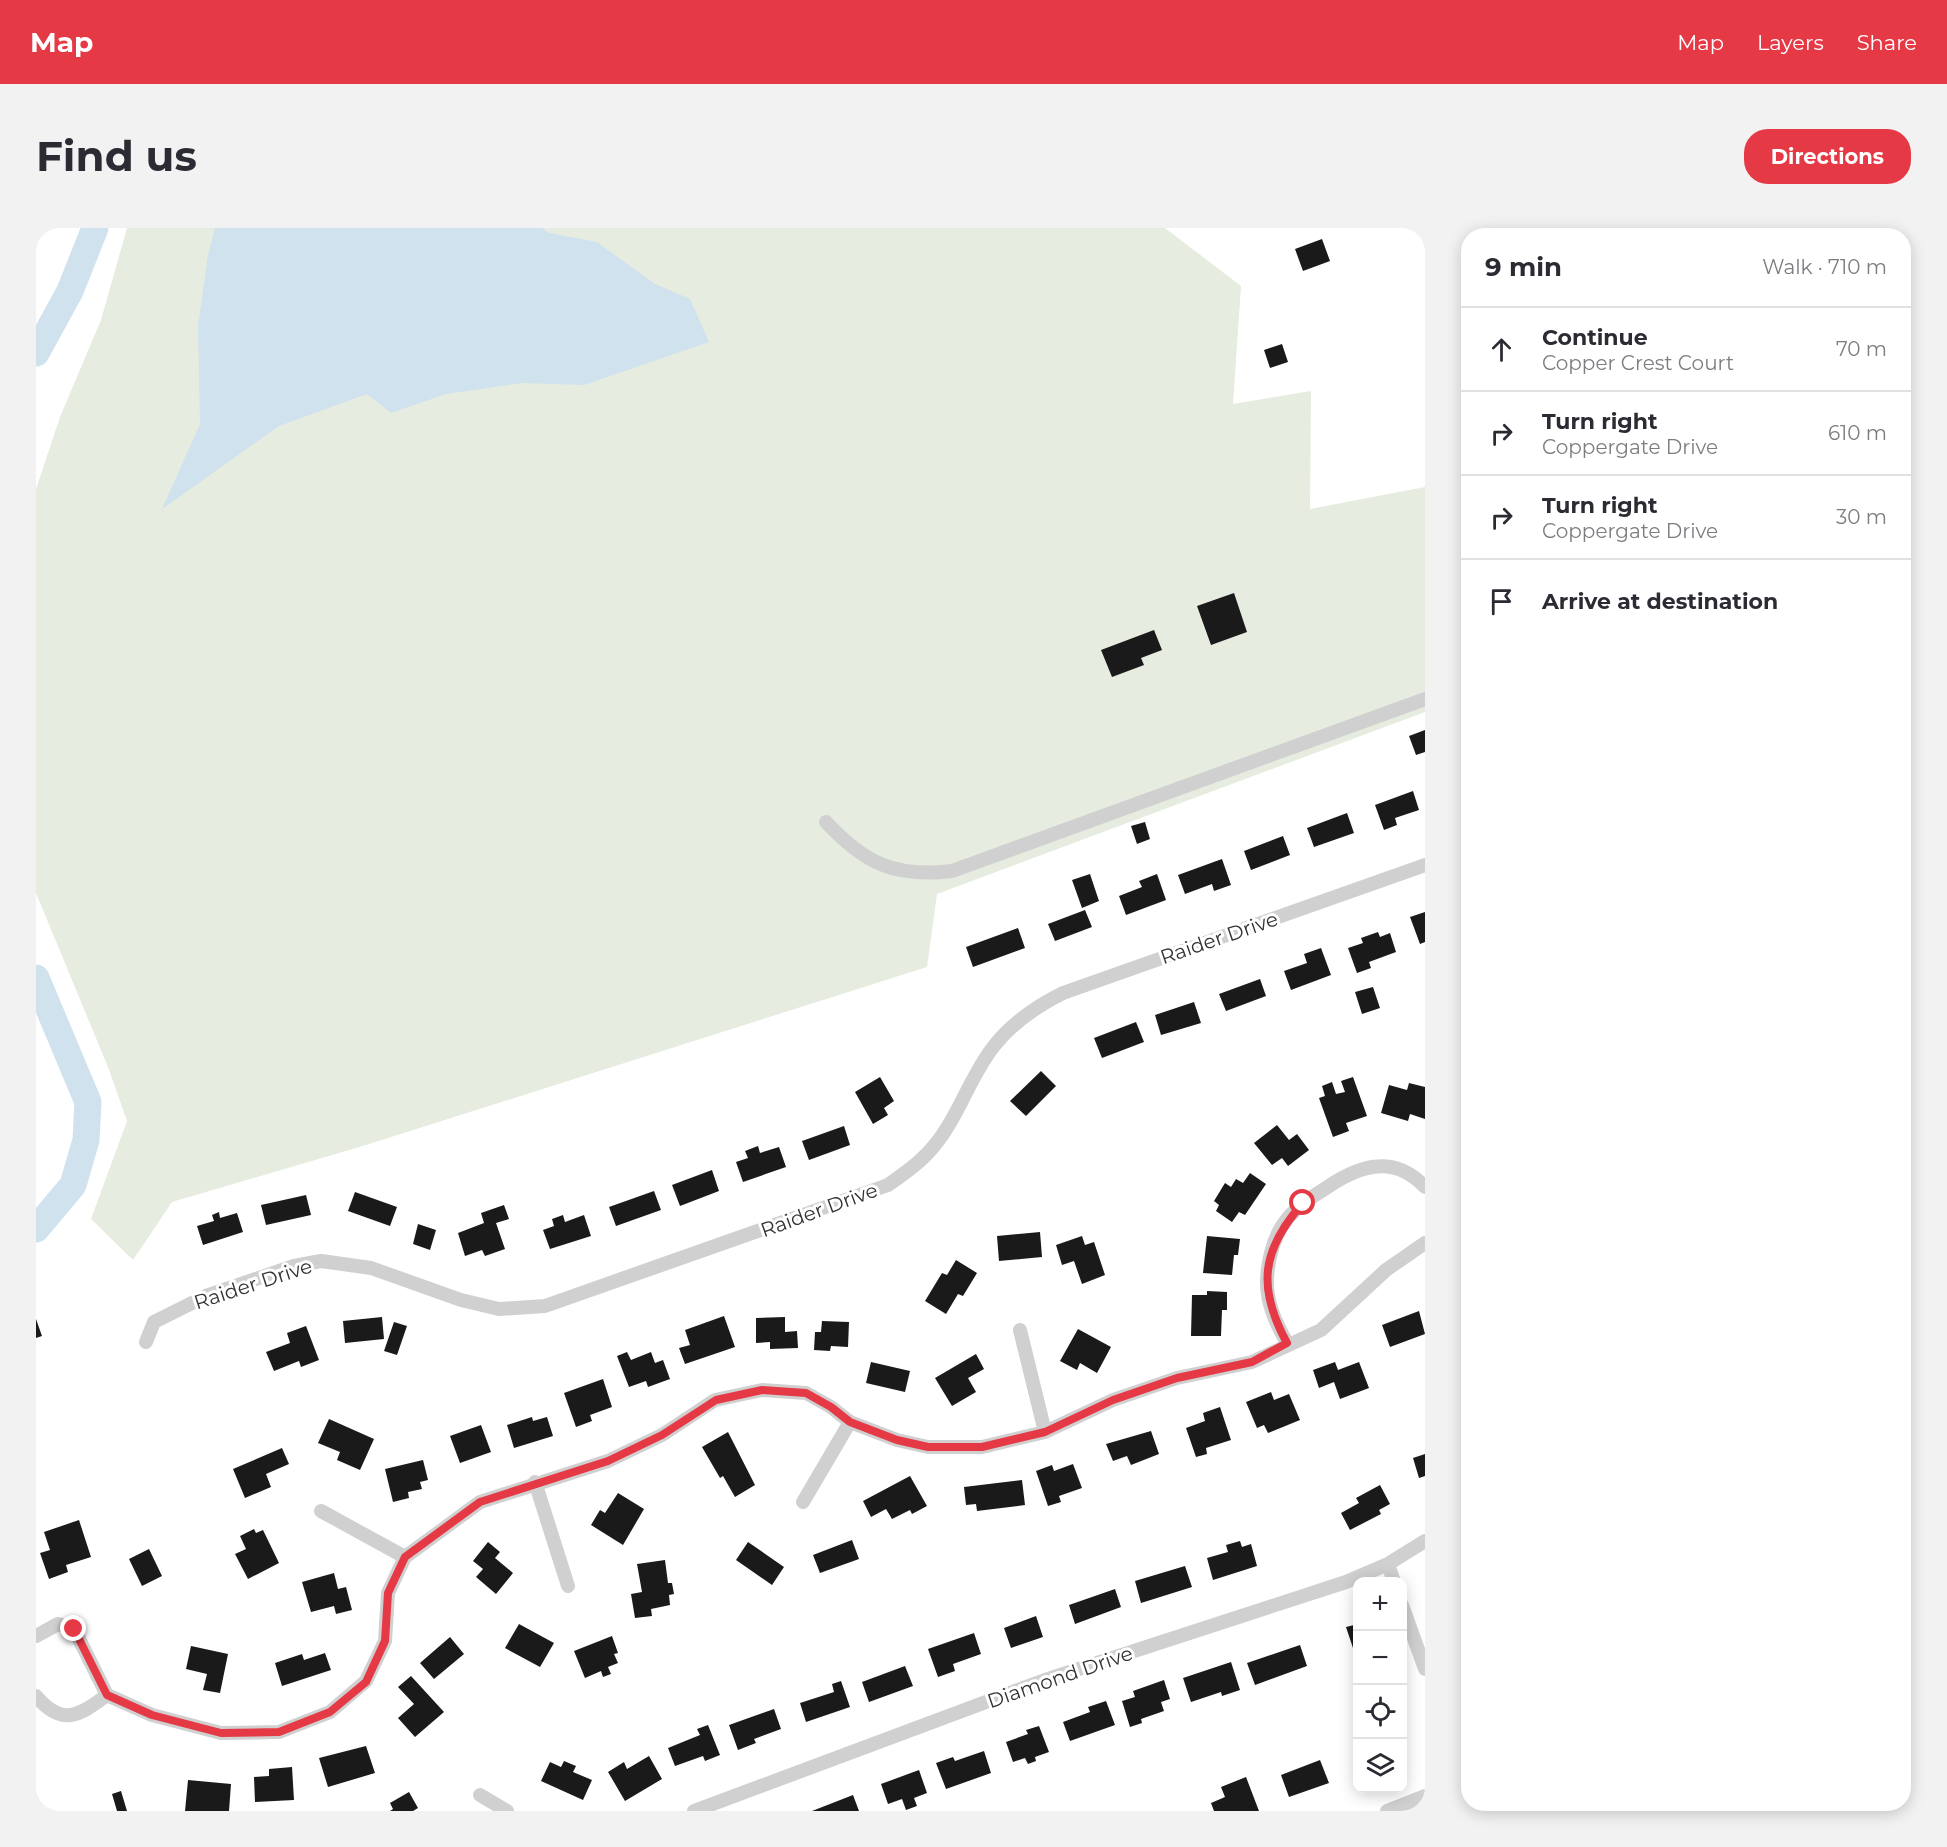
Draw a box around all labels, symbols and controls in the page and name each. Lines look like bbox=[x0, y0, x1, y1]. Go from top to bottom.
text: Map bbox=[30, 25, 93, 59]
text: Map bbox=[1677, 30, 1724, 55]
text: Layers bbox=[1757, 30, 1824, 55]
text: Share bbox=[1857, 30, 1917, 55]
button: Directions bbox=[1744, 129, 1911, 184]
text: Find us bbox=[36, 130, 197, 182]
text: 9 min bbox=[1485, 251, 1562, 283]
text: Walk · 710 m bbox=[1762, 255, 1887, 279]
text: Continue bbox=[1542, 324, 1648, 351]
icon: ahead bbox=[1485, 333, 1518, 366]
text: 70 m bbox=[1836, 337, 1887, 361]
text: Copper Crest Court bbox=[1542, 351, 1734, 375]
text: Turn right bbox=[1542, 408, 1657, 435]
icon: right bbox=[1485, 417, 1518, 450]
text: 610 m bbox=[1828, 421, 1887, 445]
text: Coppergate Drive bbox=[1542, 435, 1718, 459]
text: Turn right bbox=[1542, 492, 1657, 519]
icon: right bbox=[1485, 501, 1518, 534]
text: 30 m bbox=[1836, 505, 1887, 529]
text: Coppergate Drive bbox=[1542, 519, 1718, 543]
icon: arrive bbox=[1485, 585, 1518, 618]
text: Arrive at destination bbox=[1542, 588, 1778, 615]
street label: Raider Drive bbox=[1157, 907, 1281, 969]
street label: Raider Drive bbox=[757, 1178, 881, 1242]
route start bbox=[1289, 1189, 1315, 1215]
street label: Raider Drive bbox=[191, 1254, 315, 1314]
map controls bbox=[1353, 1577, 1407, 1793]
button: + bbox=[1353, 1577, 1407, 1631]
route end bbox=[60, 1615, 86, 1641]
button: − bbox=[1353, 1631, 1407, 1685]
street label: Diamond Drive bbox=[984, 1641, 1136, 1713]
button: locate bbox=[1353, 1685, 1407, 1739]
button: layers bbox=[1353, 1739, 1407, 1793]

